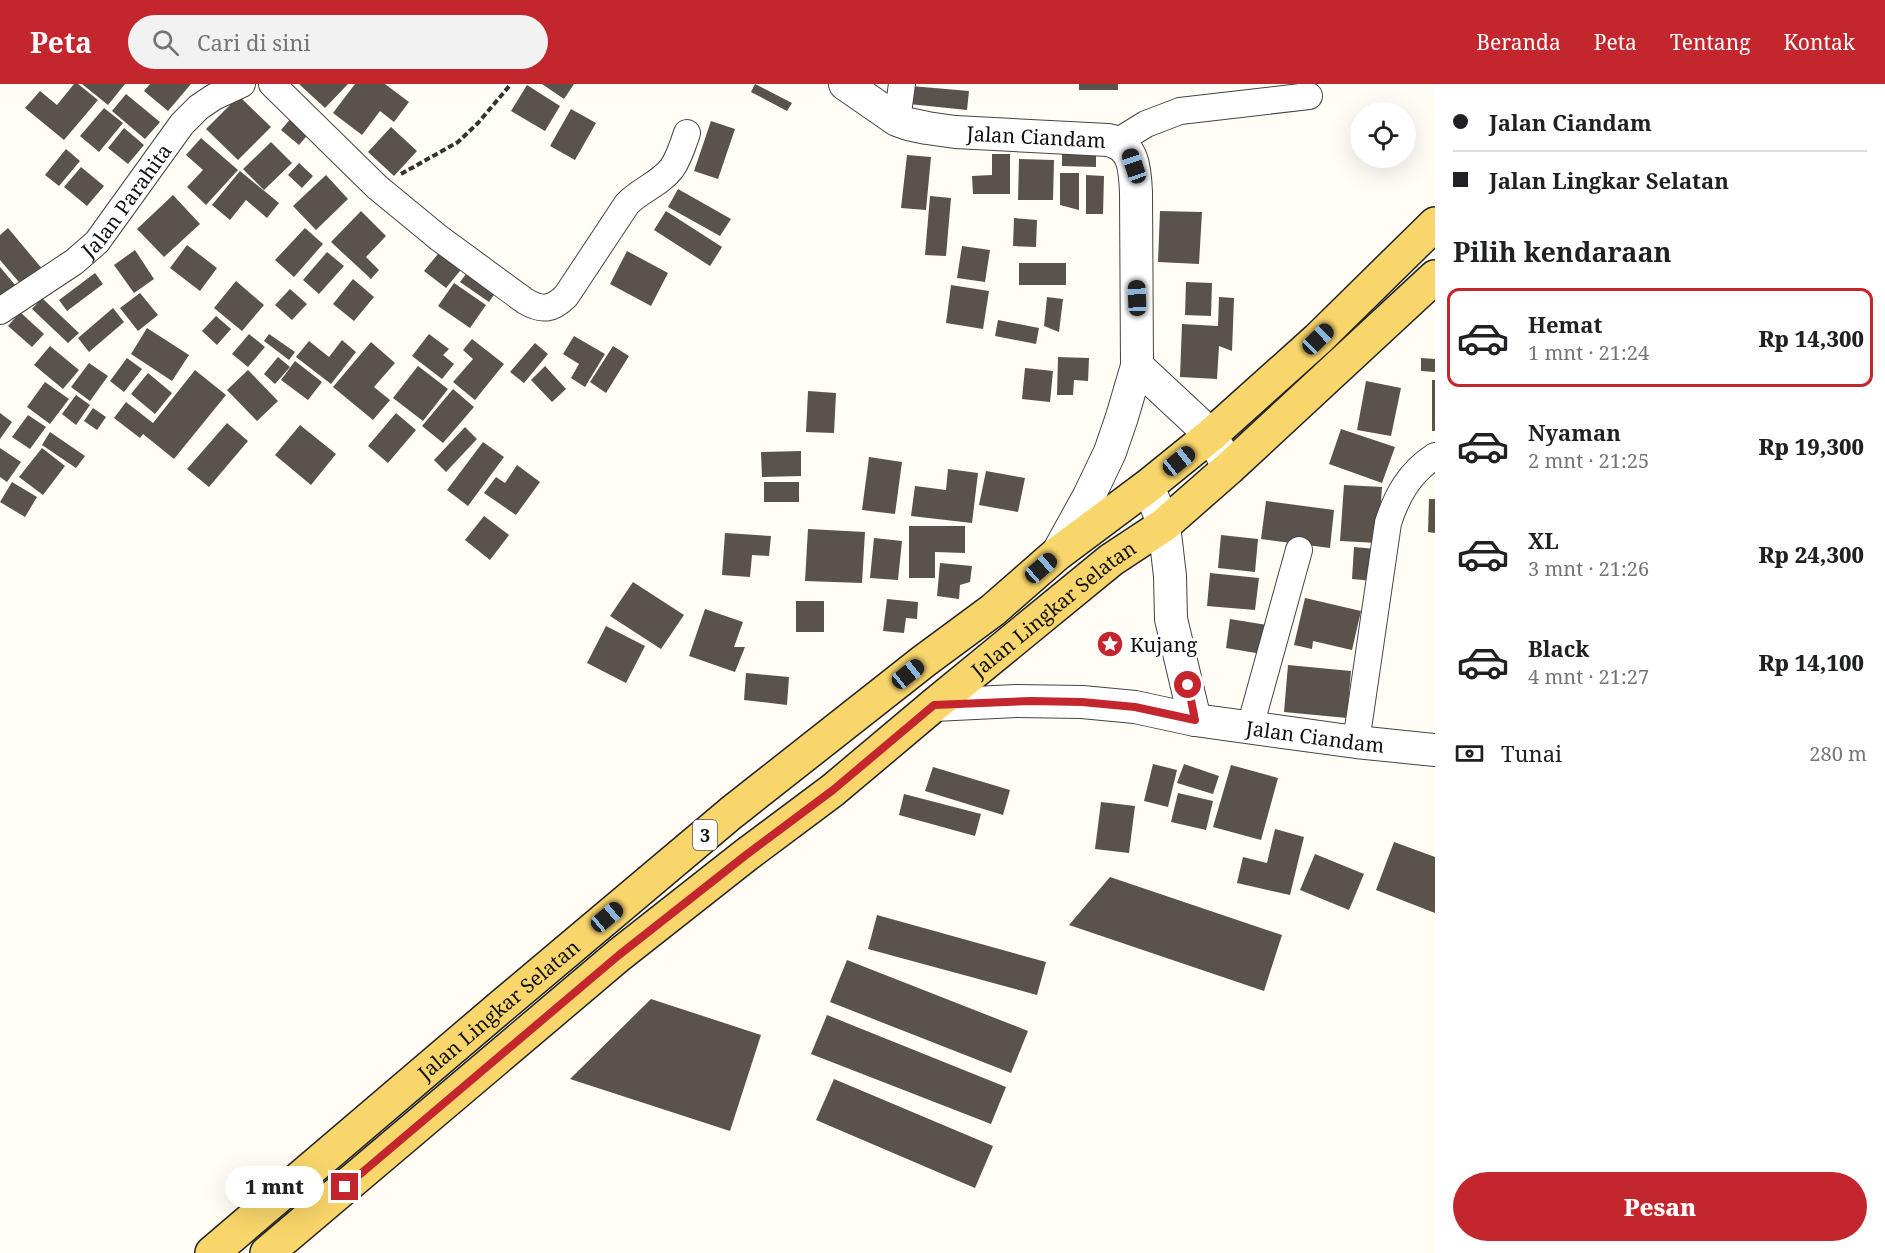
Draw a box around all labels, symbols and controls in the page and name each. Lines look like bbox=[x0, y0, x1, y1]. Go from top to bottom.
search box bbox=[128, 15, 548, 69]
text: Peta bbox=[30, 23, 92, 61]
icon: search bbox=[149, 26, 182, 59]
text: Cari di sini bbox=[197, 27, 311, 57]
text: Beranda bbox=[1476, 28, 1561, 56]
text: Peta bbox=[1594, 28, 1637, 56]
text: Tentang bbox=[1670, 28, 1751, 56]
text: Kontak bbox=[1784, 28, 1855, 56]
map controls bbox=[1350, 102, 1416, 168]
button: locate bbox=[1350, 102, 1416, 168]
text: Jalan Ciandam bbox=[1489, 107, 1652, 137]
street label: Jalan Ciandam bbox=[965, 119, 1107, 153]
street label: Jalan Parahita bbox=[75, 138, 177, 264]
car bbox=[1120, 146, 1148, 186]
text: Jalan Lingkar Selatan bbox=[1489, 165, 1729, 195]
text: Pilih kendaraan bbox=[1453, 233, 1672, 270]
car bbox=[1127, 280, 1147, 316]
text: Hemat bbox=[1528, 309, 1602, 339]
icon: car bbox=[1456, 311, 1510, 365]
car bbox=[1299, 320, 1337, 358]
text: Rp 14,300 bbox=[1758, 323, 1864, 353]
text: 1 mnt · 21:24 bbox=[1528, 339, 1649, 366]
text: Nyaman bbox=[1528, 417, 1621, 447]
icon: car bbox=[1456, 419, 1510, 473]
text: Rp 19,300 bbox=[1758, 431, 1864, 461]
car bbox=[1159, 443, 1199, 479]
text: 2 mnt · 21:25 bbox=[1528, 447, 1649, 474]
text: XL bbox=[1528, 525, 1559, 555]
icon: car bbox=[1456, 527, 1510, 581]
street label: Jalan Lingkar Selatan bbox=[964, 534, 1141, 684]
text: Rp 24,300 bbox=[1758, 539, 1864, 569]
car bbox=[1022, 549, 1060, 587]
text: 3 mnt · 21:26 bbox=[1528, 555, 1649, 582]
place icon: Kujang bbox=[1095, 629, 1125, 659]
place label: Kujang bbox=[1130, 631, 1197, 658]
text: Black bbox=[1528, 633, 1589, 663]
icon: car bbox=[1456, 635, 1510, 689]
text: Rp 14,100 bbox=[1758, 647, 1864, 677]
car bbox=[888, 656, 928, 692]
text: 4 mnt · 21:27 bbox=[1528, 663, 1649, 690]
route start bbox=[1174, 671, 1201, 698]
street label: Jalan Ciandam bbox=[1243, 713, 1386, 758]
icon: cash bbox=[1453, 737, 1486, 770]
text: Tunai bbox=[1501, 738, 1562, 768]
text: 280 m bbox=[1809, 740, 1867, 767]
road number: 3 bbox=[693, 820, 717, 850]
car bbox=[587, 899, 627, 935]
street label: Jalan Lingkar Selatan bbox=[411, 933, 585, 1086]
callout: 1 mnt bbox=[225, 1166, 324, 1208]
button: Pesan bbox=[1453, 1172, 1867, 1241]
text: 1 mnt bbox=[245, 1173, 304, 1200]
route end bbox=[331, 1173, 358, 1200]

